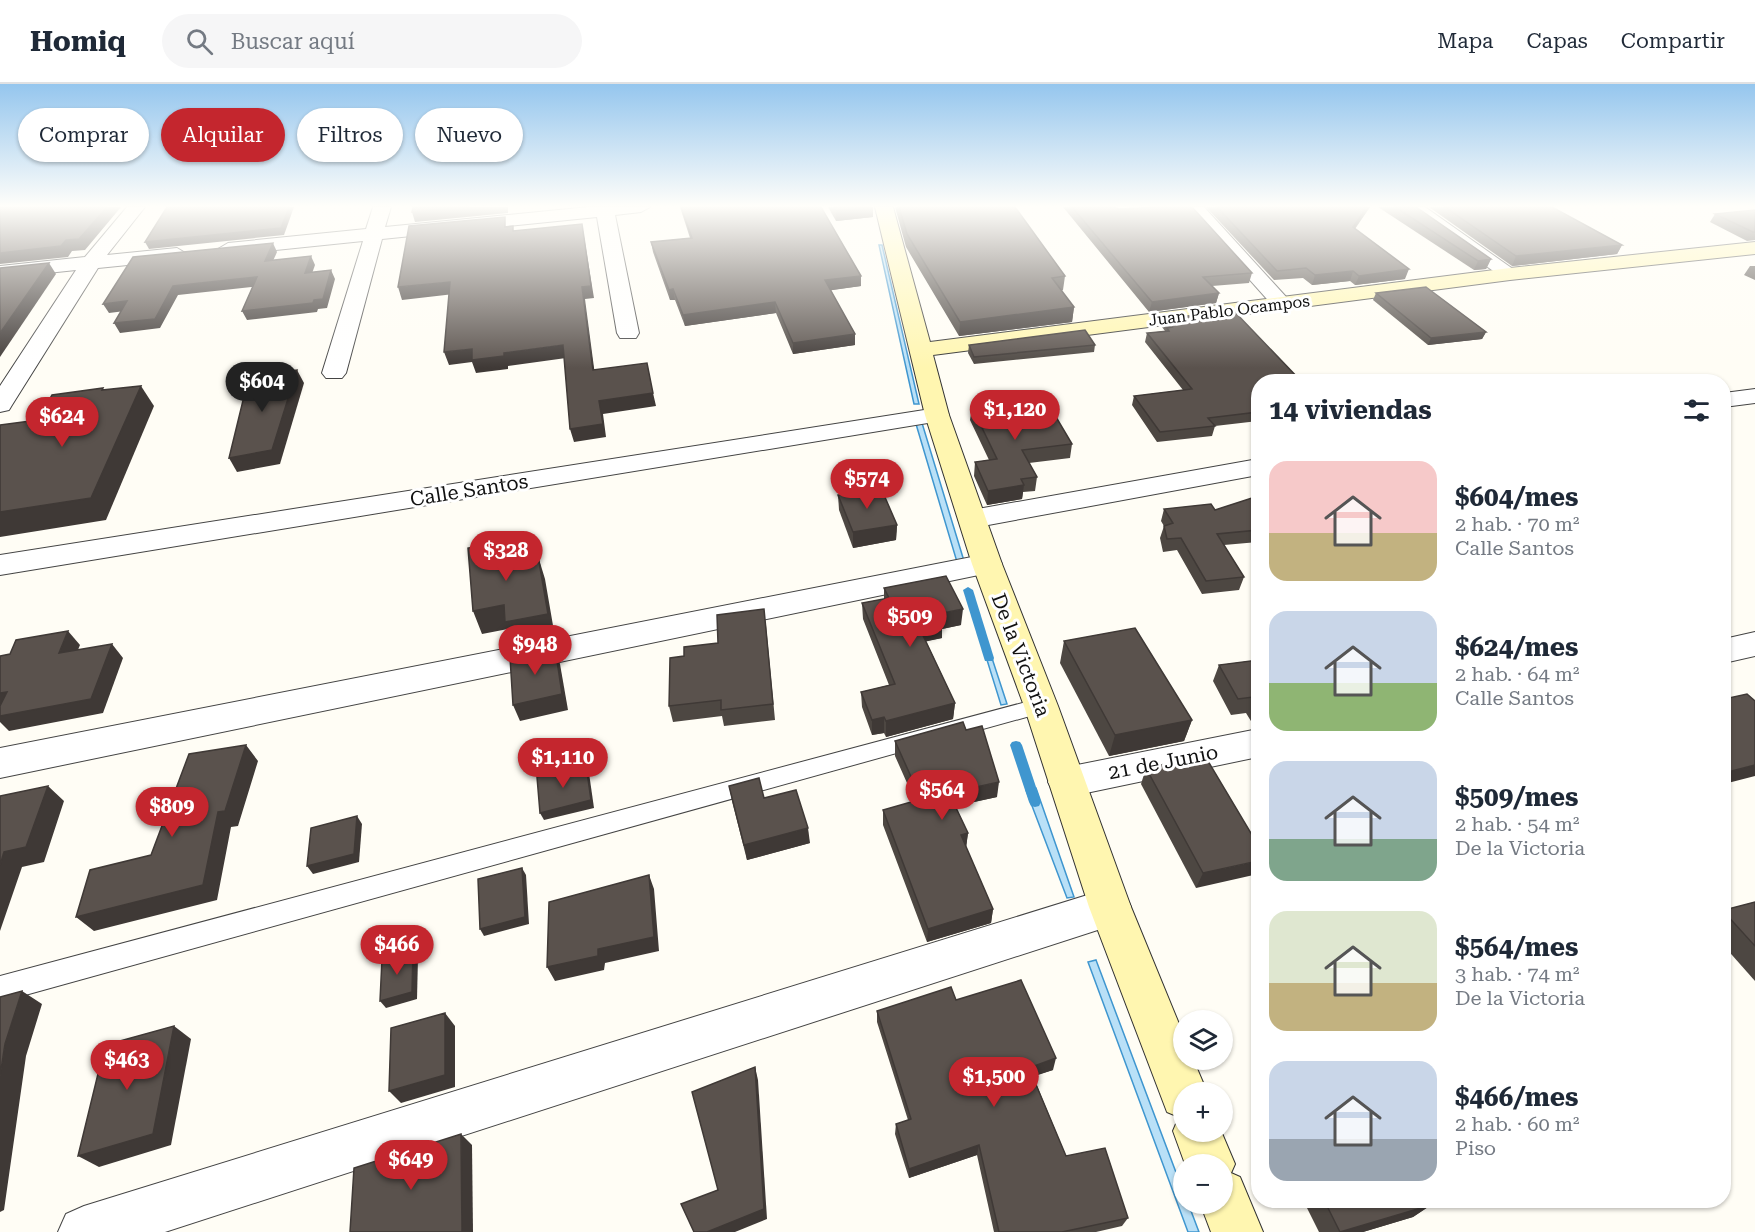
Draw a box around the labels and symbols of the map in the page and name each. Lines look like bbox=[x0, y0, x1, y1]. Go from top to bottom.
street label: Juan Pablo Ocampos bbox=[1147, 291, 1311, 330]
pin: $604 bbox=[226, 362, 298, 413]
pin: $1,120 bbox=[966, 390, 1064, 441]
pin: $624 bbox=[26, 397, 98, 448]
pin: $574 bbox=[831, 459, 903, 510]
street label: Calle Santos bbox=[408, 469, 530, 511]
pin: $328 bbox=[470, 531, 542, 582]
street label: De la Victoria bbox=[986, 590, 1056, 720]
pin: $509 bbox=[874, 597, 946, 648]
pin: $948 bbox=[499, 625, 571, 676]
pin: $1,110 bbox=[514, 738, 612, 789]
street label: 21 de Junio bbox=[1106, 740, 1220, 784]
pin: $564 bbox=[906, 770, 978, 821]
pin: $809 bbox=[136, 787, 208, 838]
pin: $466 bbox=[361, 925, 433, 976]
pin: $463 bbox=[91, 1040, 163, 1091]
pin: $1,500 bbox=[945, 1057, 1043, 1108]
pin: $649 bbox=[375, 1140, 447, 1191]

